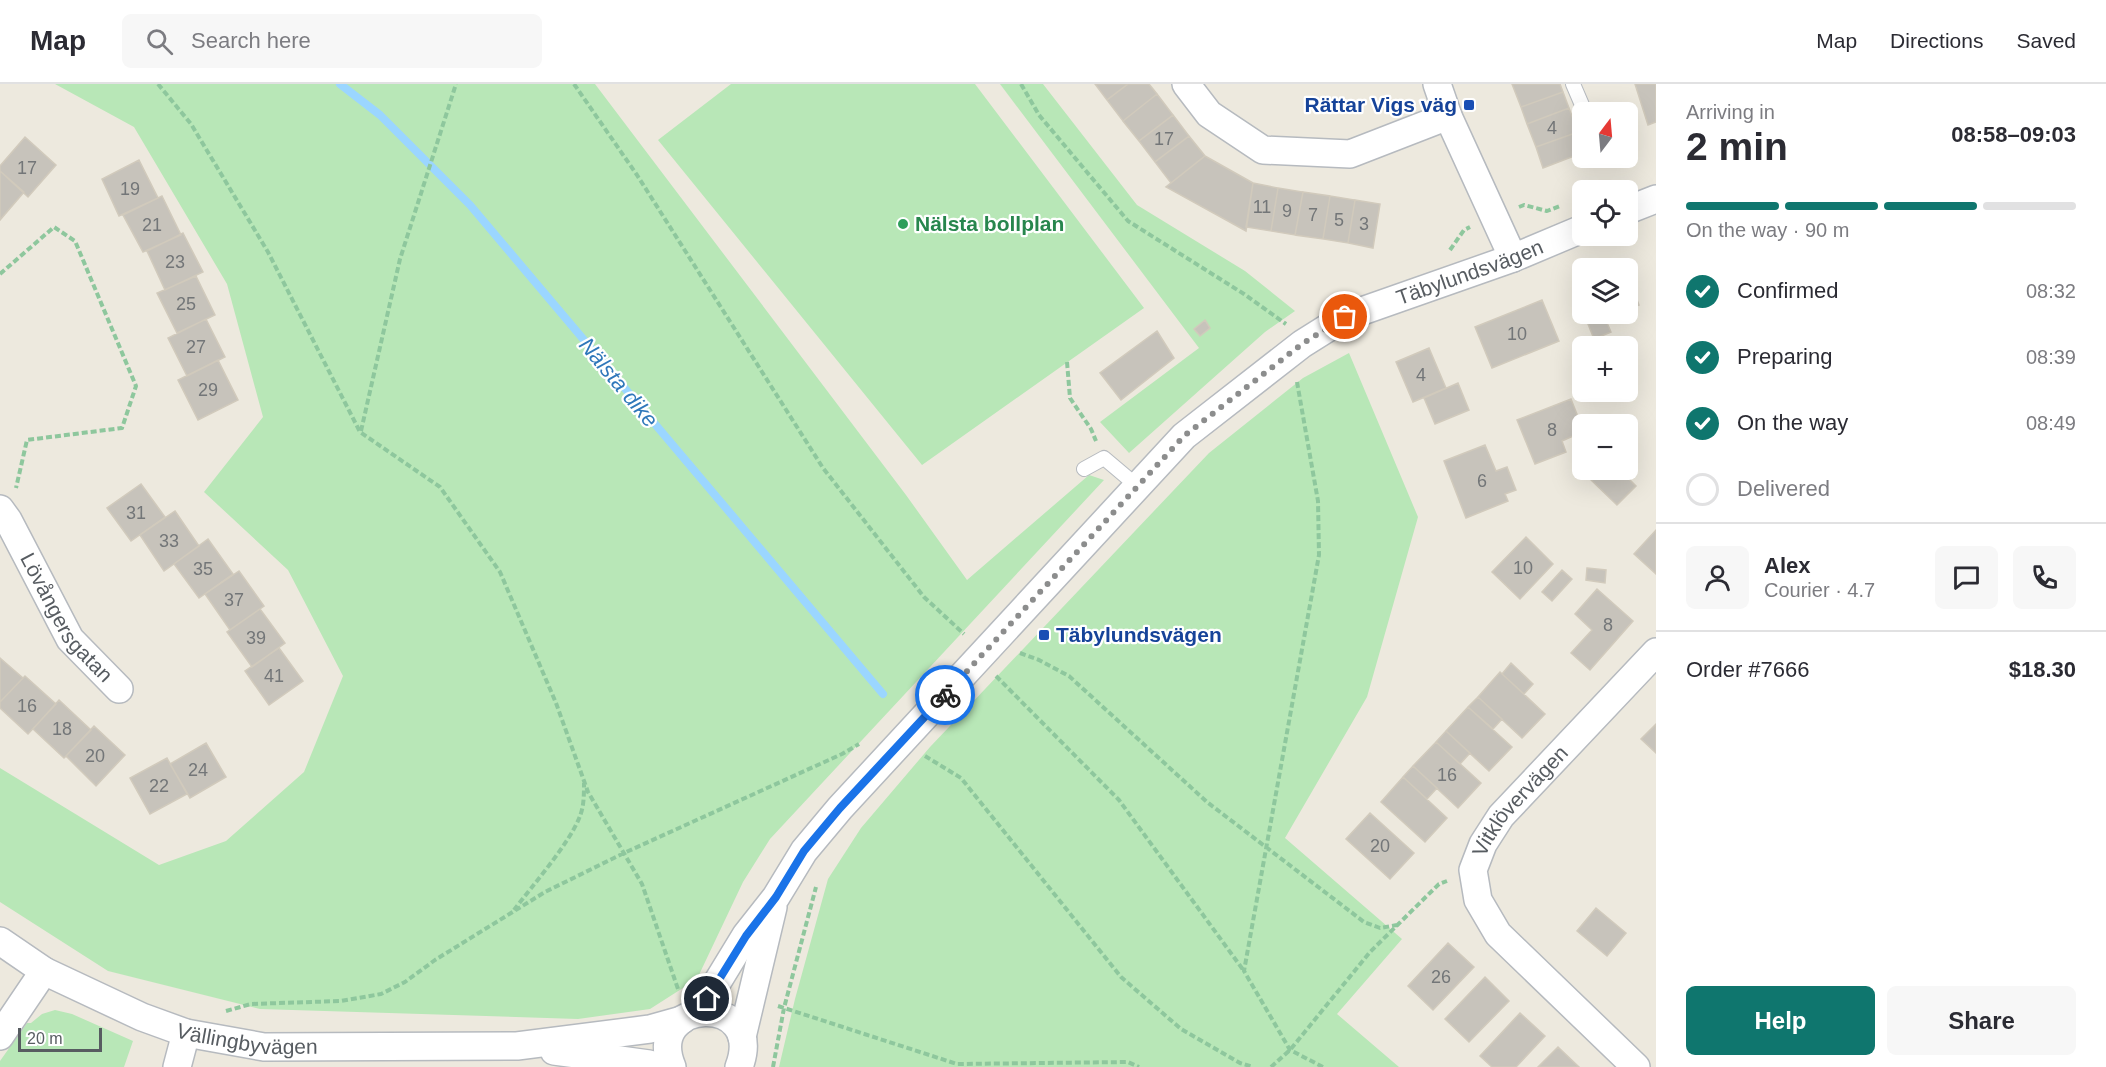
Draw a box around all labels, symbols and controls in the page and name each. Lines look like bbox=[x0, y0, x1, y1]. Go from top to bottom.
search box bbox=[122, 14, 542, 68]
text: Map bbox=[30, 25, 86, 56]
icon: search bbox=[143, 25, 176, 58]
text: Search here bbox=[191, 28, 311, 53]
text: Map bbox=[1816, 29, 1857, 52]
text: Directions bbox=[1890, 29, 1983, 52]
text: Saved bbox=[2016, 29, 2076, 52]
place label: Rättar Vigs väg bbox=[1304, 93, 1457, 116]
marker: Rättar Vigs väg bbox=[1462, 98, 1476, 112]
text: Arriving in bbox=[1686, 101, 1775, 123]
north arrow bbox=[1572, 102, 1638, 168]
map controls bbox=[1572, 102, 1638, 480]
house number: 4 bbox=[1547, 118, 1557, 138]
text: 08:58–09:03 bbox=[1951, 122, 2076, 147]
text: 2 min bbox=[1686, 125, 1788, 168]
house number: 17 bbox=[1154, 129, 1174, 149]
house number: 17 bbox=[17, 158, 37, 178]
house number: 19 bbox=[120, 179, 140, 199]
button: locate bbox=[1572, 180, 1638, 246]
house number: 11 bbox=[1253, 197, 1271, 217]
house number: 9 bbox=[1282, 201, 1292, 221]
house number: 7 bbox=[1308, 205, 1318, 225]
house number: 5 bbox=[1334, 210, 1344, 230]
place label: Nälsta bollplan bbox=[915, 212, 1064, 235]
house number: 3 bbox=[1359, 214, 1369, 234]
house number: 21 bbox=[142, 215, 162, 235]
marker: Nälsta bollplan bbox=[896, 217, 910, 231]
text: On the way · 90 m bbox=[1686, 219, 1849, 241]
street label: Täbylundsvägen bbox=[1393, 235, 1546, 309]
house number: 23 bbox=[165, 252, 185, 272]
button: layers bbox=[1572, 258, 1638, 324]
icon: check bbox=[1686, 275, 1719, 308]
text: Confirmed bbox=[1737, 278, 1838, 303]
text: 08:32 bbox=[2026, 280, 2076, 302]
pin bbox=[1319, 291, 1370, 342]
house number: 25 bbox=[176, 294, 196, 314]
icon: bag bbox=[1328, 300, 1361, 333]
house number: 10 bbox=[1507, 324, 1527, 344]
water label: Nälsta dike bbox=[574, 333, 663, 432]
button: + bbox=[1572, 336, 1638, 402]
house number: 27 bbox=[186, 337, 206, 357]
icon: check bbox=[1686, 341, 1719, 374]
text: Preparing bbox=[1737, 344, 1832, 369]
text: 08:39 bbox=[2026, 346, 2076, 368]
house number: 4 bbox=[1416, 365, 1426, 385]
house number: 29 bbox=[198, 380, 218, 400]
icon: check bbox=[1686, 407, 1719, 440]
text: On the way bbox=[1737, 410, 1848, 435]
text: 08:49 bbox=[2026, 412, 2076, 434]
button: − bbox=[1572, 414, 1638, 480]
house number: 8 bbox=[1547, 420, 1557, 440]
house number: 6 bbox=[1477, 471, 1487, 491]
text: Delivered bbox=[1737, 476, 1830, 501]
house number: 31 bbox=[126, 503, 146, 523]
house number: 33 bbox=[159, 531, 179, 551]
button: person bbox=[1686, 546, 1749, 609]
button: chat bbox=[1935, 546, 1998, 609]
button: phone bbox=[2013, 546, 2076, 609]
street label: Lövångersgatan bbox=[16, 549, 117, 686]
text: Alex bbox=[1764, 553, 1810, 578]
house number: 10 bbox=[1513, 558, 1533, 578]
house number: 35 bbox=[193, 559, 213, 579]
text: Courier · 4.7 bbox=[1764, 579, 1875, 601]
house number: 37 bbox=[224, 590, 244, 610]
house number: 8 bbox=[1603, 615, 1613, 635]
place label: Täbylundsvägen bbox=[1056, 623, 1222, 646]
house number: 39 bbox=[246, 628, 266, 648]
marker: Täbylundsvägen bbox=[1037, 628, 1051, 642]
text: Order #7666 bbox=[1686, 657, 1810, 682]
text: $18.30 bbox=[2009, 657, 2076, 682]
courier bbox=[915, 665, 975, 725]
house number: 41 bbox=[264, 666, 284, 686]
icon: bike bbox=[929, 679, 962, 712]
house number: 16 bbox=[17, 696, 37, 716]
house number: 18 bbox=[52, 719, 72, 739]
street label: Vitklövervägen bbox=[1467, 741, 1572, 859]
house number: 20 bbox=[85, 746, 105, 766]
house number: 24 bbox=[188, 760, 208, 780]
house number: 16 bbox=[1437, 765, 1457, 785]
house number: 22 bbox=[149, 776, 169, 796]
house number: 20 bbox=[1370, 836, 1390, 856]
house number: 26 bbox=[1431, 967, 1451, 987]
pin bbox=[681, 973, 732, 1024]
icon: home bbox=[690, 982, 723, 1015]
button: Help bbox=[1686, 986, 1875, 1055]
button: Share bbox=[1887, 986, 2076, 1055]
street label: Vällingbyvägen bbox=[173, 1018, 318, 1058]
scale bar bbox=[18, 1025, 102, 1052]
text: 20 m bbox=[27, 1030, 63, 1047]

